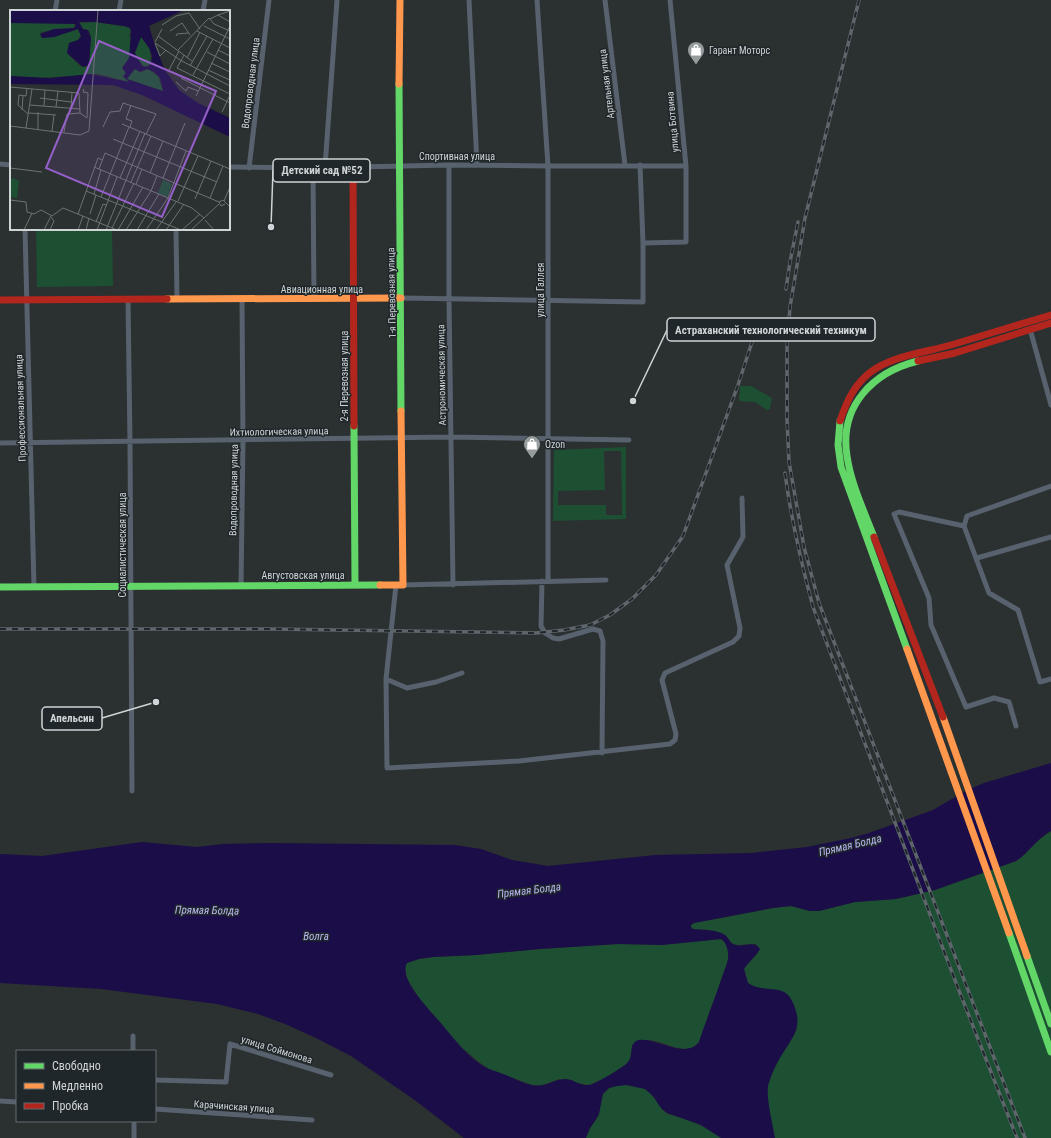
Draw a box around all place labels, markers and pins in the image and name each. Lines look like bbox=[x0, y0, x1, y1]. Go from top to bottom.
shop icon: Гарант Моторс bbox=[686, 40, 706, 65]
place label: Гарант Моторс bbox=[709, 45, 770, 56]
callout: Детский сад №52 bbox=[273, 159, 370, 182]
callout: Астраханский технологический техникум bbox=[667, 318, 875, 341]
shop icon: Ozon bbox=[522, 434, 542, 459]
place label: Ozon bbox=[545, 439, 565, 450]
callout: Апельсин bbox=[42, 707, 102, 730]

